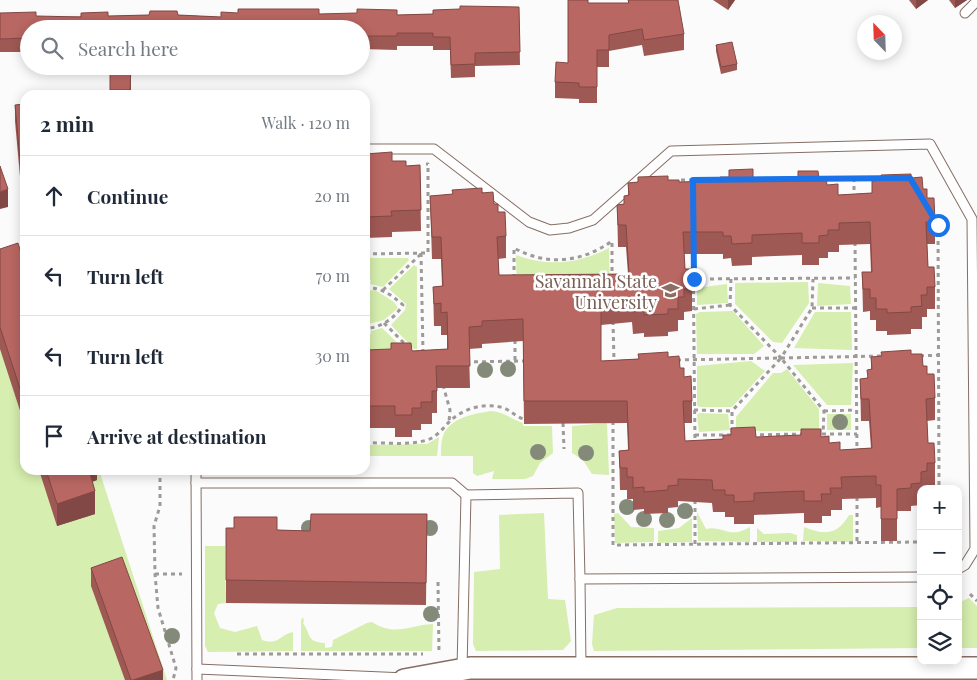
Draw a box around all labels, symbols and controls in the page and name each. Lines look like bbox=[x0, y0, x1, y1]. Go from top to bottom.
north arrow bbox=[857, 15, 902, 60]
search box bbox=[20, 20, 370, 75]
icon: search bbox=[38, 34, 66, 62]
text: Search here bbox=[78, 35, 178, 61]
text: 2 min bbox=[40, 109, 94, 137]
text: Walk · 120 m bbox=[262, 112, 350, 133]
icon: ahead bbox=[40, 182, 68, 210]
text: Continue bbox=[87, 183, 168, 209]
text: 20 m bbox=[315, 185, 350, 206]
route start bbox=[927, 214, 950, 237]
icon: left bbox=[40, 262, 68, 290]
text: Turn left bbox=[87, 263, 164, 289]
text: 70 m bbox=[316, 265, 350, 286]
route end bbox=[683, 268, 706, 291]
place label: Savannah State University bbox=[535, 269, 657, 314]
school or university icon: Savannah State University bbox=[661, 281, 681, 301]
icon: left bbox=[40, 342, 68, 370]
text: Turn left bbox=[87, 343, 164, 369]
text: 30 m bbox=[315, 345, 350, 366]
icon: arrive bbox=[40, 422, 68, 450]
text: Arrive at destination bbox=[87, 423, 267, 449]
map controls bbox=[917, 485, 962, 665]
button: + bbox=[917, 485, 962, 530]
button: − bbox=[917, 530, 962, 575]
button: locate bbox=[917, 575, 962, 620]
button: layers bbox=[917, 620, 962, 665]

